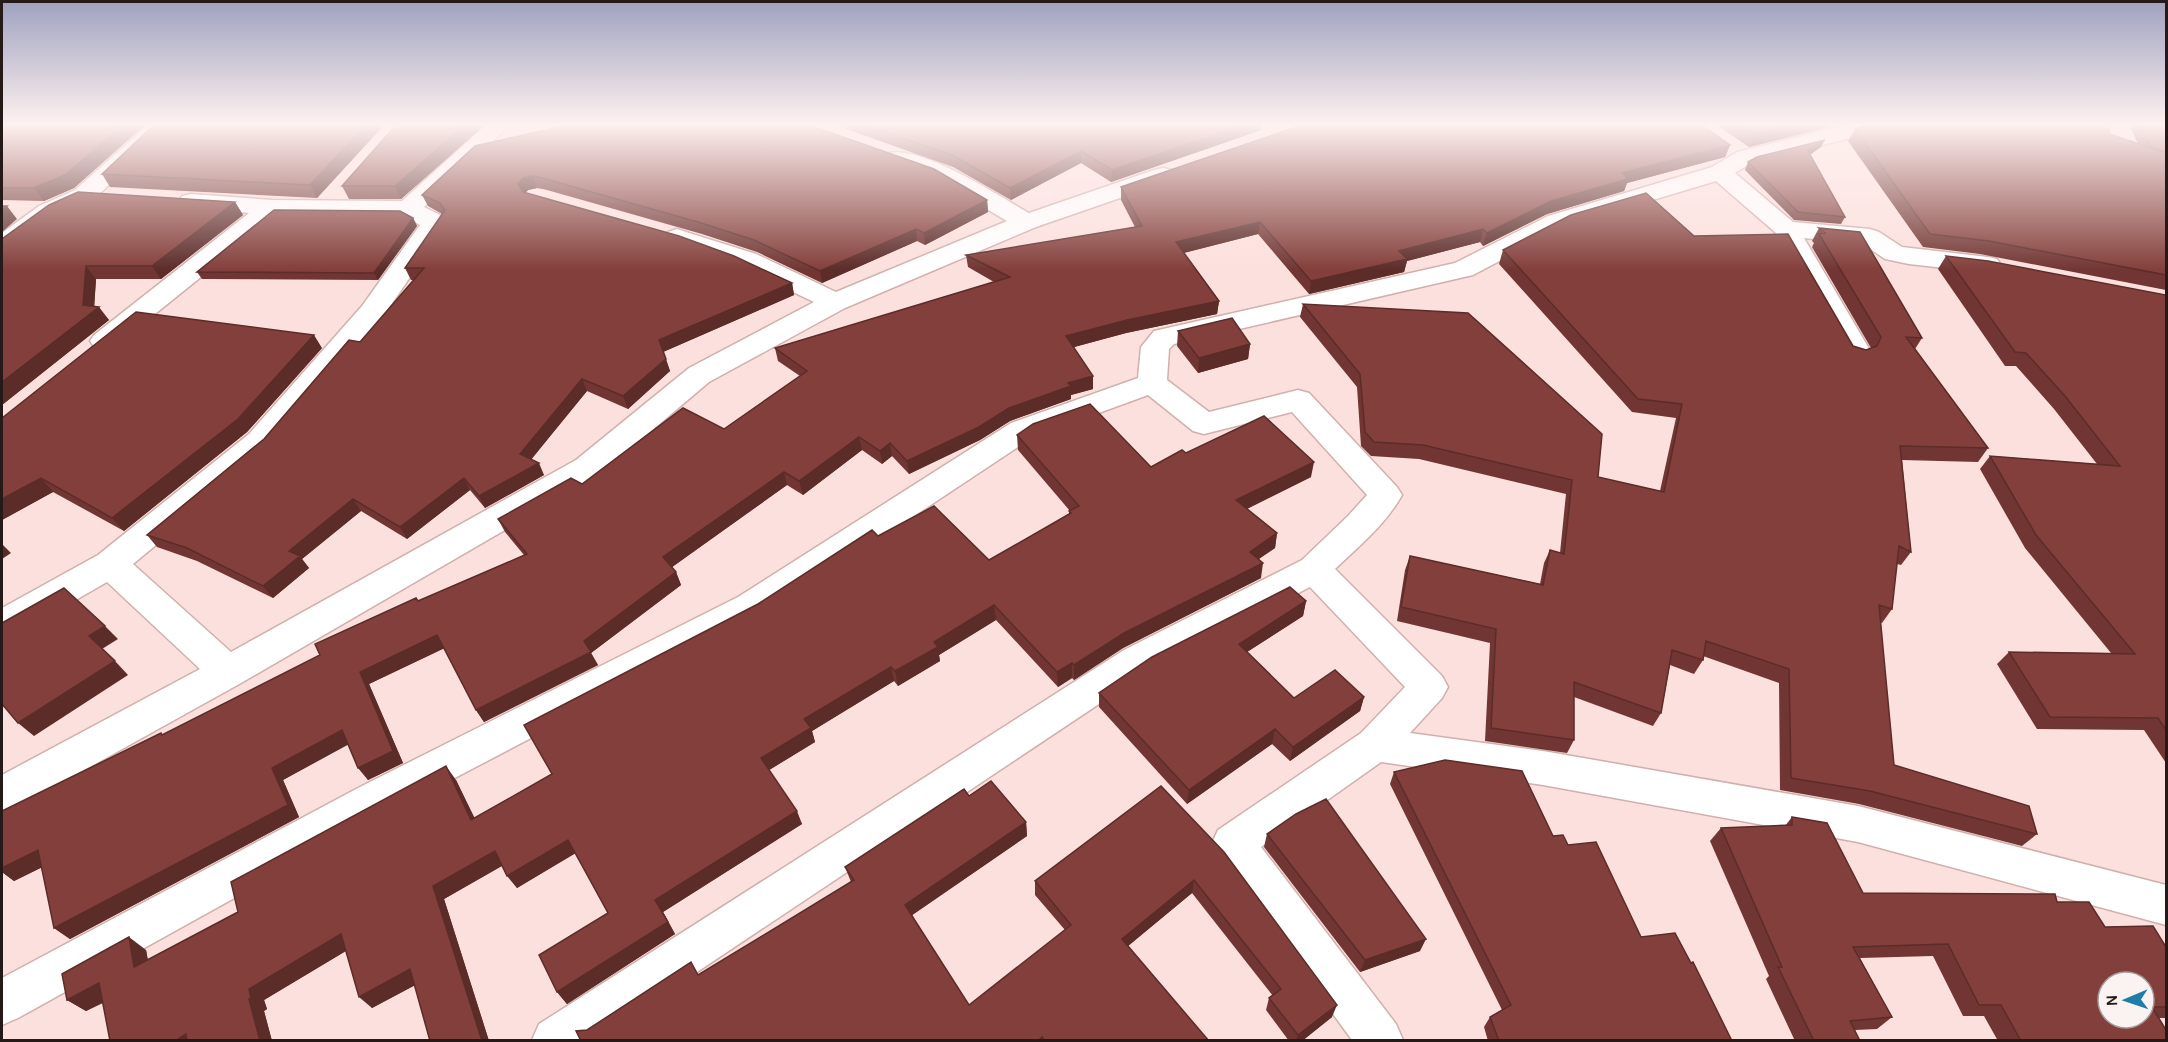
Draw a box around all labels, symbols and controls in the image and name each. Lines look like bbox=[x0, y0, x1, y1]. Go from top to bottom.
north arrow bbox=[2096, 970, 2156, 1030]
text: N bbox=[2102, 994, 2121, 1007]

